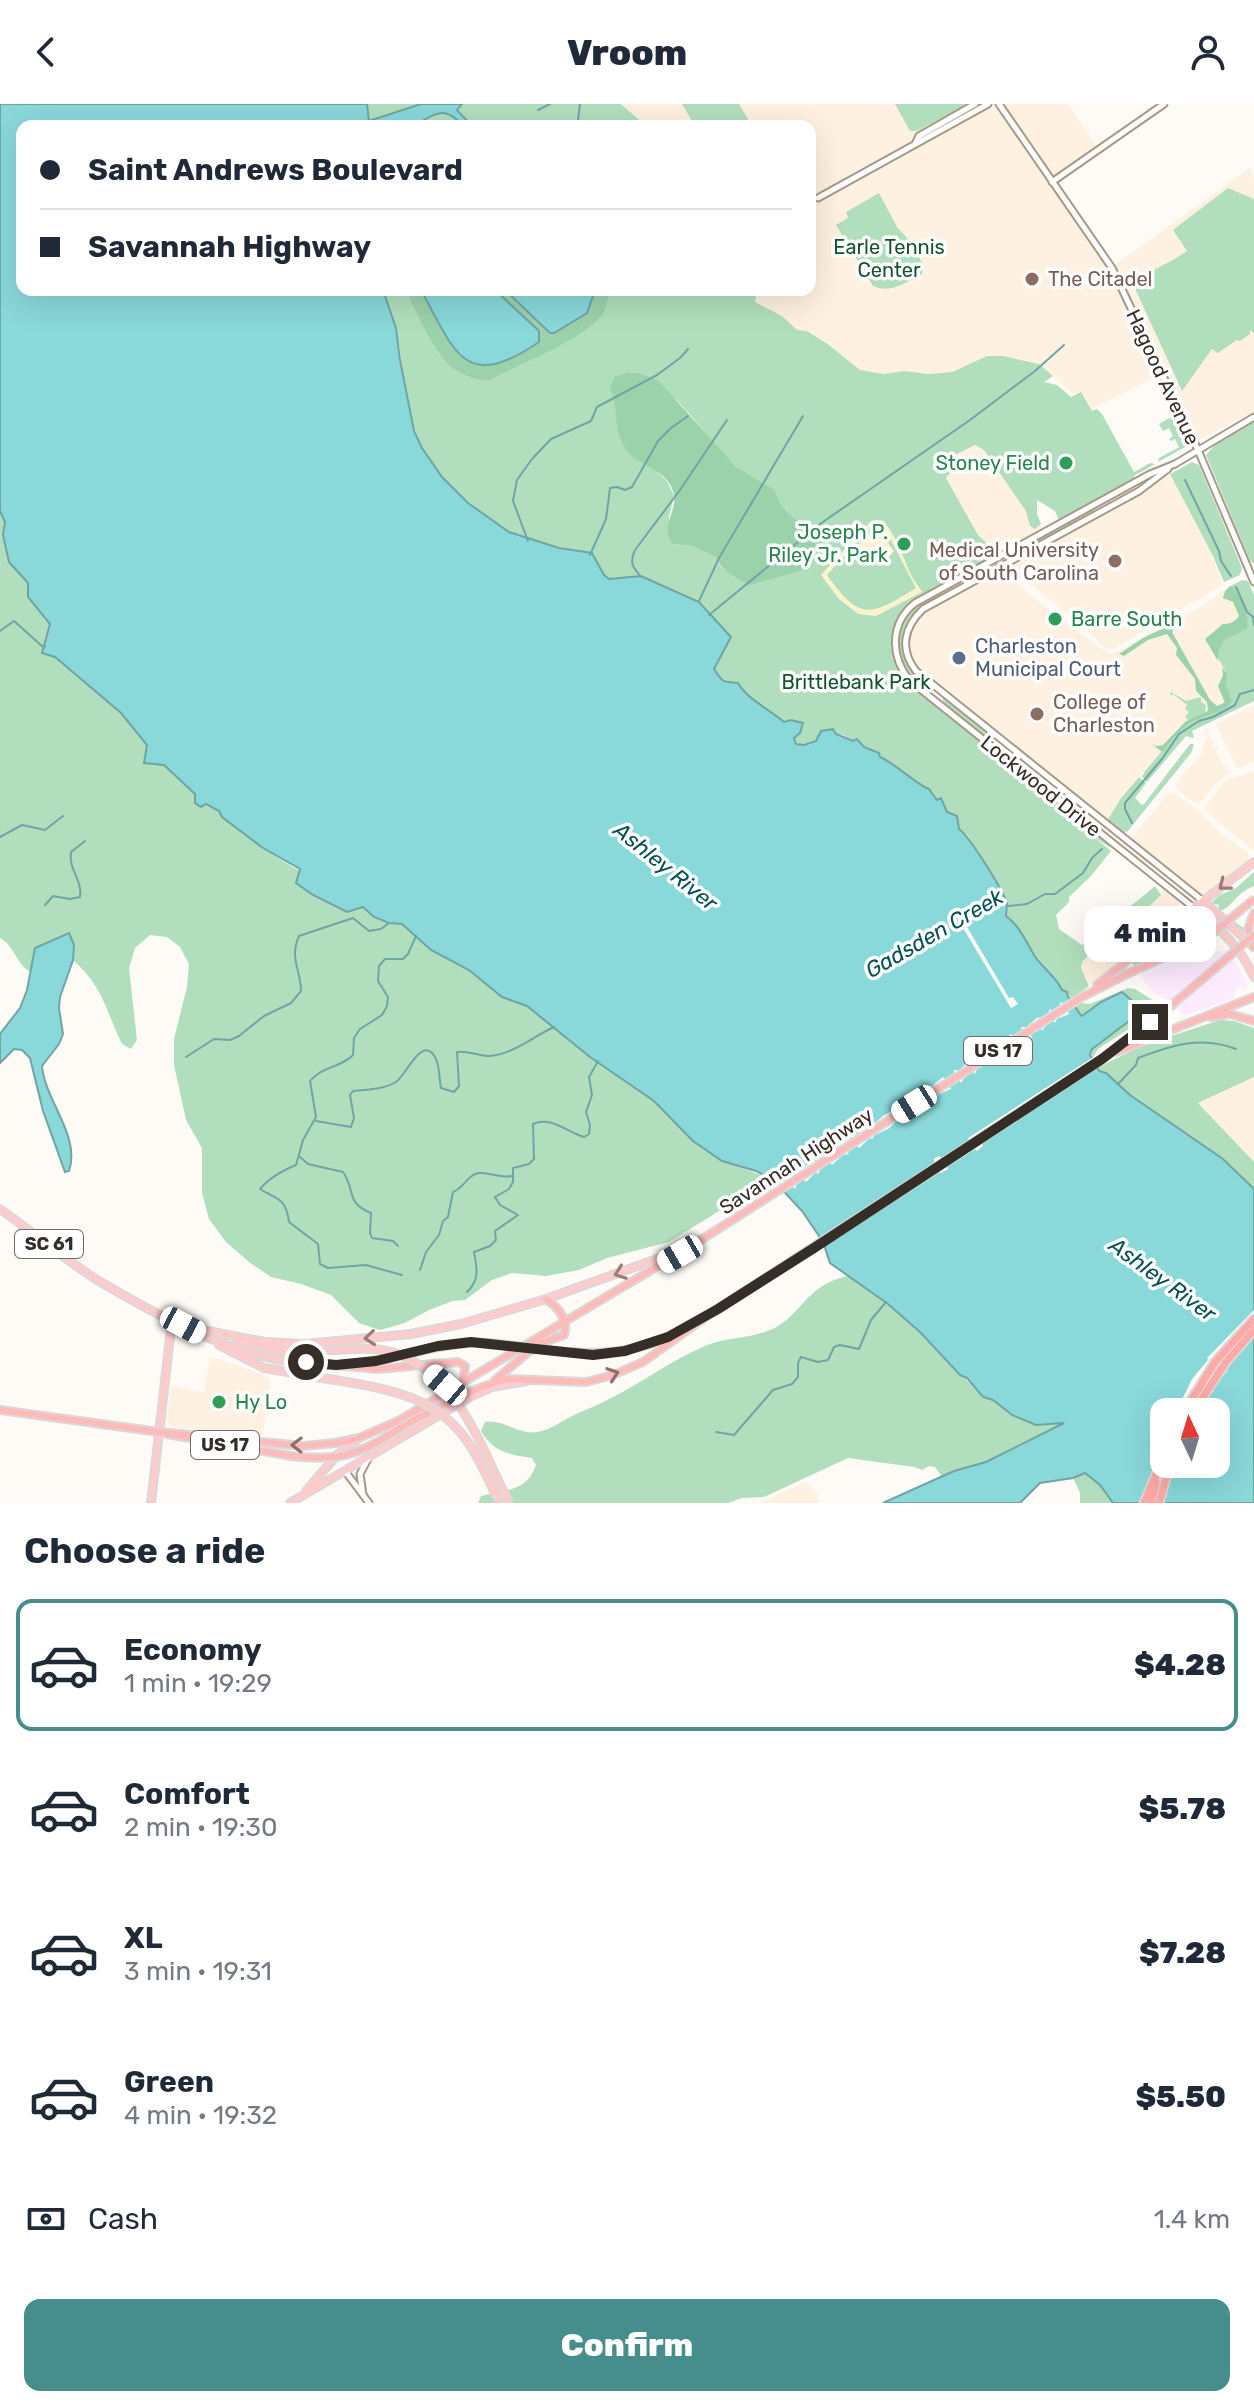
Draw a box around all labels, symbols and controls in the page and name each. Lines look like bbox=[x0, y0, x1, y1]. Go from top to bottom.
icon: back bbox=[24, 30, 68, 74]
icon: person bbox=[1186, 30, 1230, 74]
text: Vroom bbox=[567, 31, 687, 74]
text: Saint Andrews Boulevard bbox=[88, 152, 463, 188]
text: Savannah Highway bbox=[88, 229, 371, 265]
park label: Earle Tennis Center bbox=[833, 235, 945, 282]
place label: The Citadel bbox=[1048, 267, 1152, 291]
marker: The Citadel bbox=[1023, 270, 1041, 288]
street label: Hagood Avenue bbox=[1121, 306, 1205, 448]
place label: Stoney Field bbox=[935, 451, 1050, 475]
marker: Stoney Field bbox=[1057, 454, 1075, 472]
place label: Joseph P. Riley Jr. Park bbox=[768, 520, 889, 567]
marker: Joseph P. Riley Jr. Park bbox=[895, 535, 913, 553]
place label: Medical University of South Carolina bbox=[929, 538, 1099, 585]
marker: Medical University of South Carolina bbox=[1106, 552, 1124, 570]
place label: Barre South bbox=[1071, 607, 1182, 631]
marker: Barre South bbox=[1046, 610, 1064, 628]
place label: Charleston Municipal Court bbox=[975, 634, 1121, 681]
marker: Charleston Municipal Court bbox=[950, 649, 968, 667]
park label: Brittlebank Park bbox=[781, 670, 931, 694]
place label: College of Charleston bbox=[1053, 690, 1155, 737]
marker: College of Charleston bbox=[1028, 705, 1046, 723]
street label: Lockwood Drive bbox=[976, 730, 1106, 842]
water label: Ashley River bbox=[608, 816, 724, 917]
one-way arrow bbox=[1218, 876, 1233, 890]
water label: Gadsden Creek bbox=[860, 883, 1009, 984]
callout: 4 min bbox=[1084, 906, 1216, 962]
text: 4 min bbox=[1114, 918, 1186, 949]
route end bbox=[1132, 1004, 1168, 1040]
road number: US 17 bbox=[964, 1037, 1032, 1065]
car bbox=[887, 1081, 941, 1127]
street label: Savannah Highway bbox=[715, 1102, 877, 1220]
road number: SC 61 bbox=[15, 1230, 83, 1258]
water label: Ashley River bbox=[1103, 1231, 1223, 1328]
car bbox=[653, 1232, 707, 1276]
one-way arrow bbox=[614, 1263, 628, 1280]
car bbox=[156, 1303, 210, 1347]
one-way arrow bbox=[363, 1329, 376, 1346]
route start bbox=[288, 1344, 324, 1380]
car bbox=[419, 1360, 471, 1410]
one-way arrow bbox=[606, 1368, 620, 1384]
place label: Hy Lo bbox=[235, 1390, 287, 1414]
marker: Hy Lo bbox=[210, 1393, 228, 1411]
north arrow bbox=[1150, 1398, 1230, 1478]
map controls bbox=[1150, 1398, 1230, 1478]
road number: US 17 bbox=[191, 1431, 259, 1459]
one-way arrow bbox=[290, 1436, 303, 1454]
text: Choose a ride bbox=[24, 1529, 265, 1572]
icon: car bbox=[28, 1629, 100, 1701]
text: Economy bbox=[124, 1632, 262, 1668]
text: $4.28 bbox=[1134, 1647, 1226, 1683]
text: 1 min · 19:29 bbox=[124, 1668, 272, 1699]
icon: car bbox=[28, 1773, 100, 1845]
text: Comfort bbox=[124, 1776, 250, 1812]
text: $5.78 bbox=[1139, 1791, 1226, 1827]
text: 2 min · 19:30 bbox=[124, 1812, 277, 1843]
icon: car bbox=[28, 1917, 100, 1989]
text: XL bbox=[124, 1920, 163, 1956]
text: $7.28 bbox=[1139, 1935, 1226, 1971]
text: 3 min · 19:31 bbox=[124, 1956, 272, 1987]
icon: car bbox=[28, 2061, 100, 2133]
text: Green bbox=[124, 2064, 214, 2100]
text: $5.50 bbox=[1135, 2079, 1226, 2115]
text: 4 min · 19:32 bbox=[124, 2100, 277, 2131]
icon: cash bbox=[24, 2197, 68, 2241]
text: Cash bbox=[88, 2201, 158, 2237]
text: 1.4 km bbox=[1154, 2204, 1230, 2235]
button: Confirm bbox=[24, 2299, 1230, 2391]

